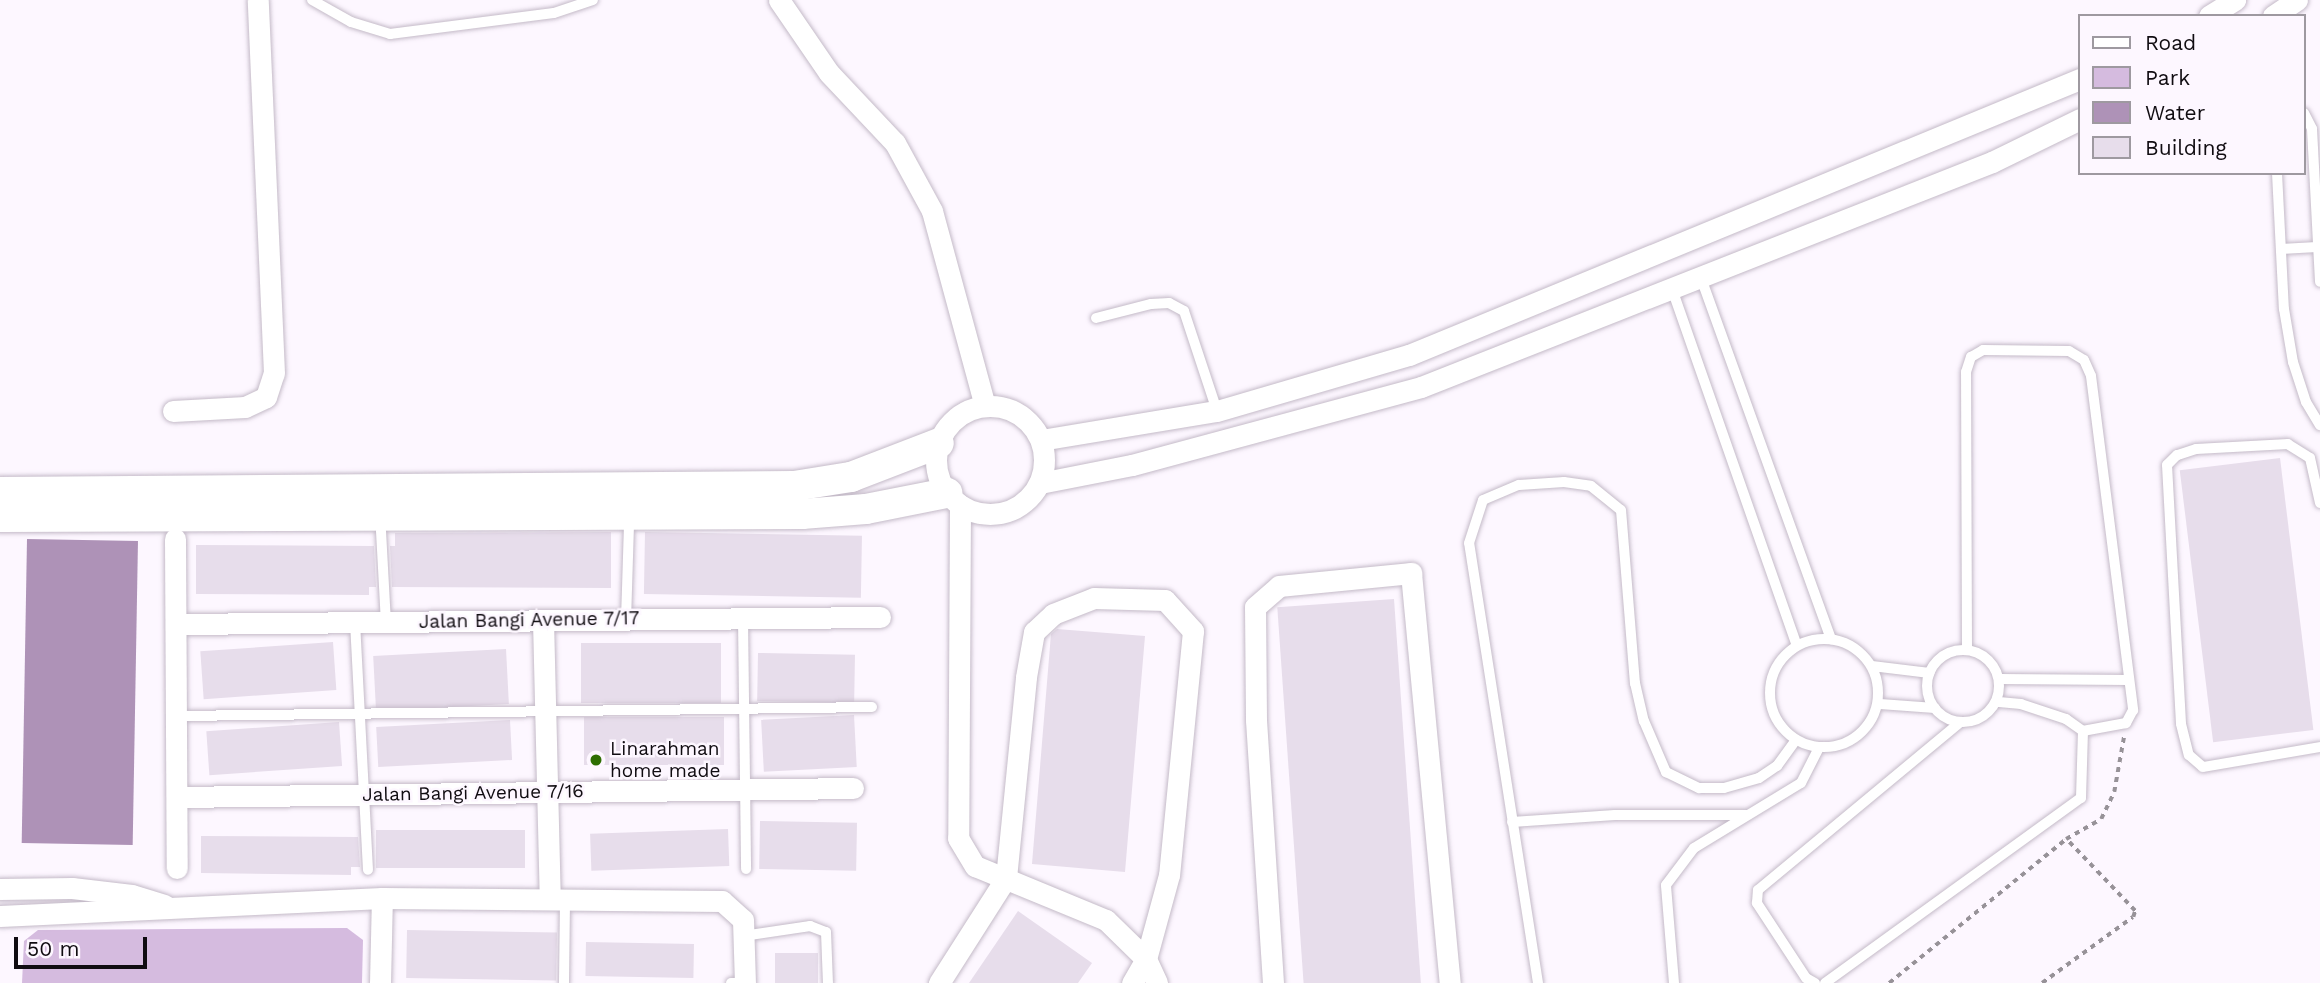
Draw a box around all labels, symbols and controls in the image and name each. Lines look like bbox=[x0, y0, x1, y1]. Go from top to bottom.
legend bbox=[2078, 14, 2306, 175]
text: Road bbox=[2145, 30, 2196, 55]
text: Park bbox=[2145, 65, 2190, 90]
text: Water bbox=[2145, 100, 2205, 125]
text: Building bbox=[2145, 135, 2227, 160]
street label: Jalan Bangi Avenue 7/17 bbox=[418, 607, 640, 633]
place label: Linarahman home made bbox=[610, 738, 720, 782]
marker: Linarahman home made bbox=[588, 752, 604, 768]
street label: Jalan Bangi Avenue 7/16 bbox=[361, 780, 585, 806]
scale bar bbox=[18, 923, 150, 967]
text: 50 m bbox=[27, 936, 79, 961]

